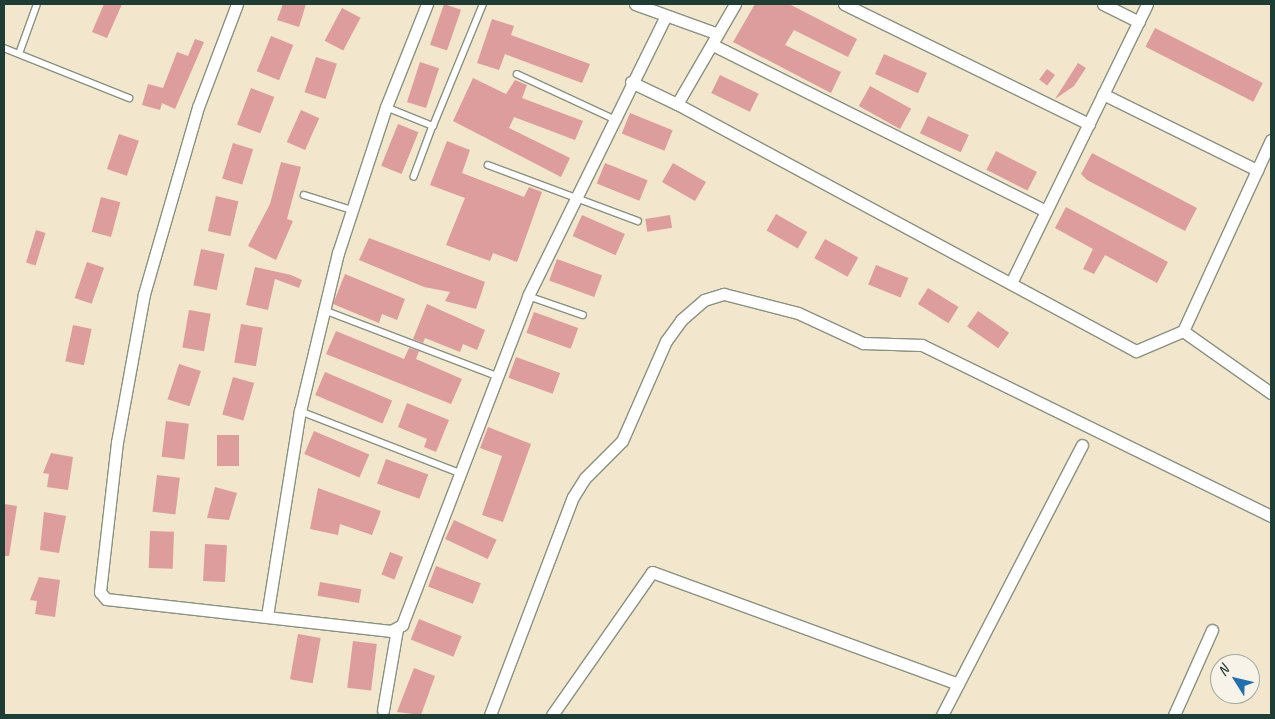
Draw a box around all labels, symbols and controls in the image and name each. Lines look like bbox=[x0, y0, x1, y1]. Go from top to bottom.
north arrow bbox=[1210, 654, 1260, 704]
text: N bbox=[1214, 662, 1233, 679]

